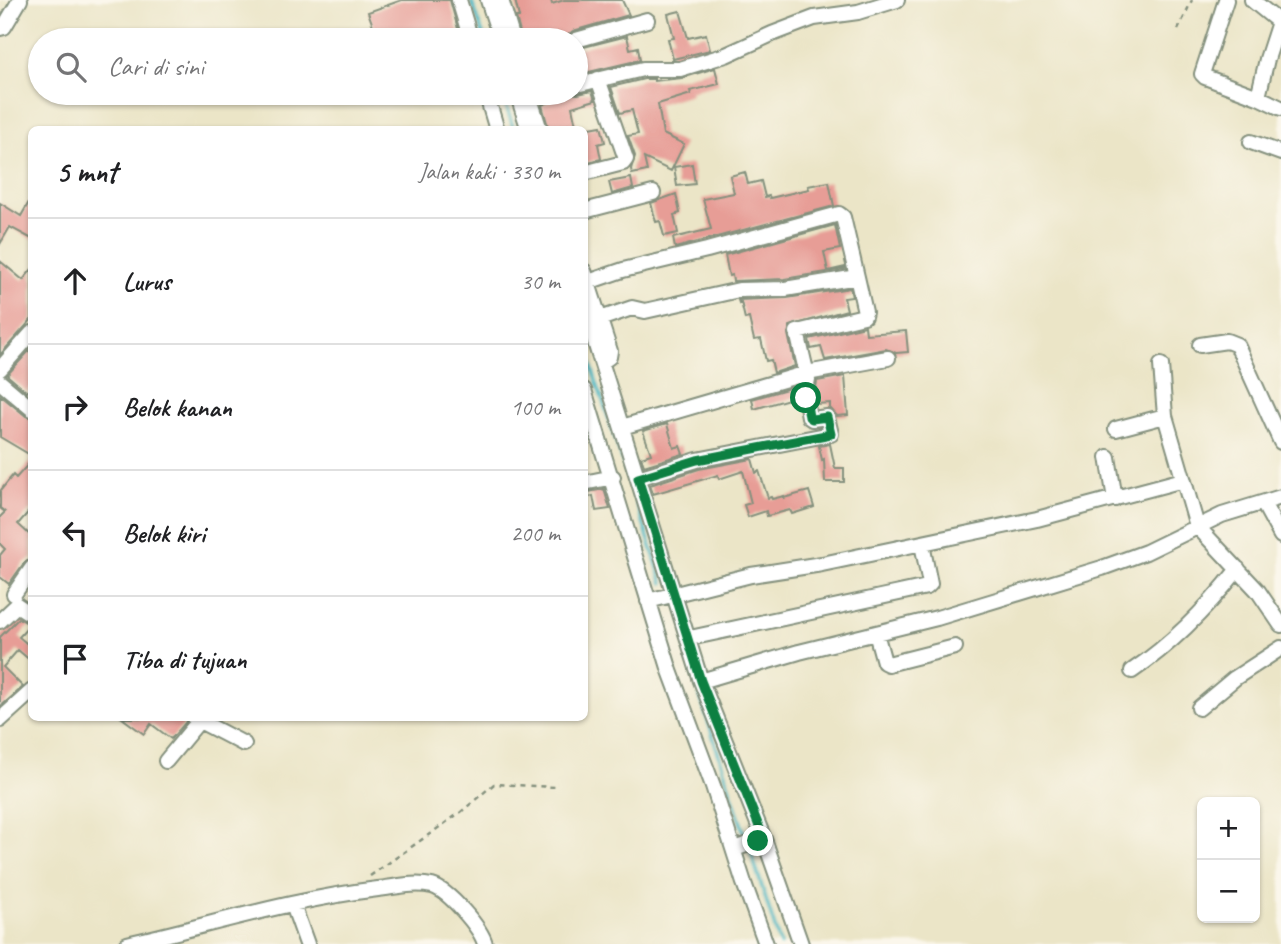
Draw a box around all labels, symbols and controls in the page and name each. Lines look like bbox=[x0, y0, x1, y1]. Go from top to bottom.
search box bbox=[28, 28, 588, 105]
icon: search bbox=[52, 48, 90, 86]
text: Cari di sini bbox=[108, 50, 204, 83]
text: 5 mnt bbox=[56, 153, 117, 191]
text: Jalan kaki · 330 m bbox=[418, 157, 560, 186]
icon: ahead bbox=[56, 262, 94, 300]
text: Lurus bbox=[123, 265, 171, 298]
text: 30 m bbox=[521, 267, 560, 296]
route start bbox=[790, 382, 821, 413]
icon: right bbox=[56, 388, 94, 426]
text: Belok kanan bbox=[123, 391, 232, 424]
text: 100 m bbox=[511, 393, 560, 422]
icon: left bbox=[56, 514, 94, 552]
text: Belok kiri bbox=[123, 517, 205, 550]
text: 200 m bbox=[511, 519, 560, 548]
icon: arrive bbox=[56, 640, 94, 678]
text: Tiba di tujuan bbox=[123, 643, 247, 676]
map controls bbox=[1197, 797, 1260, 923]
button: + bbox=[1197, 797, 1260, 860]
route end bbox=[742, 825, 773, 856]
button: − bbox=[1197, 860, 1260, 923]

